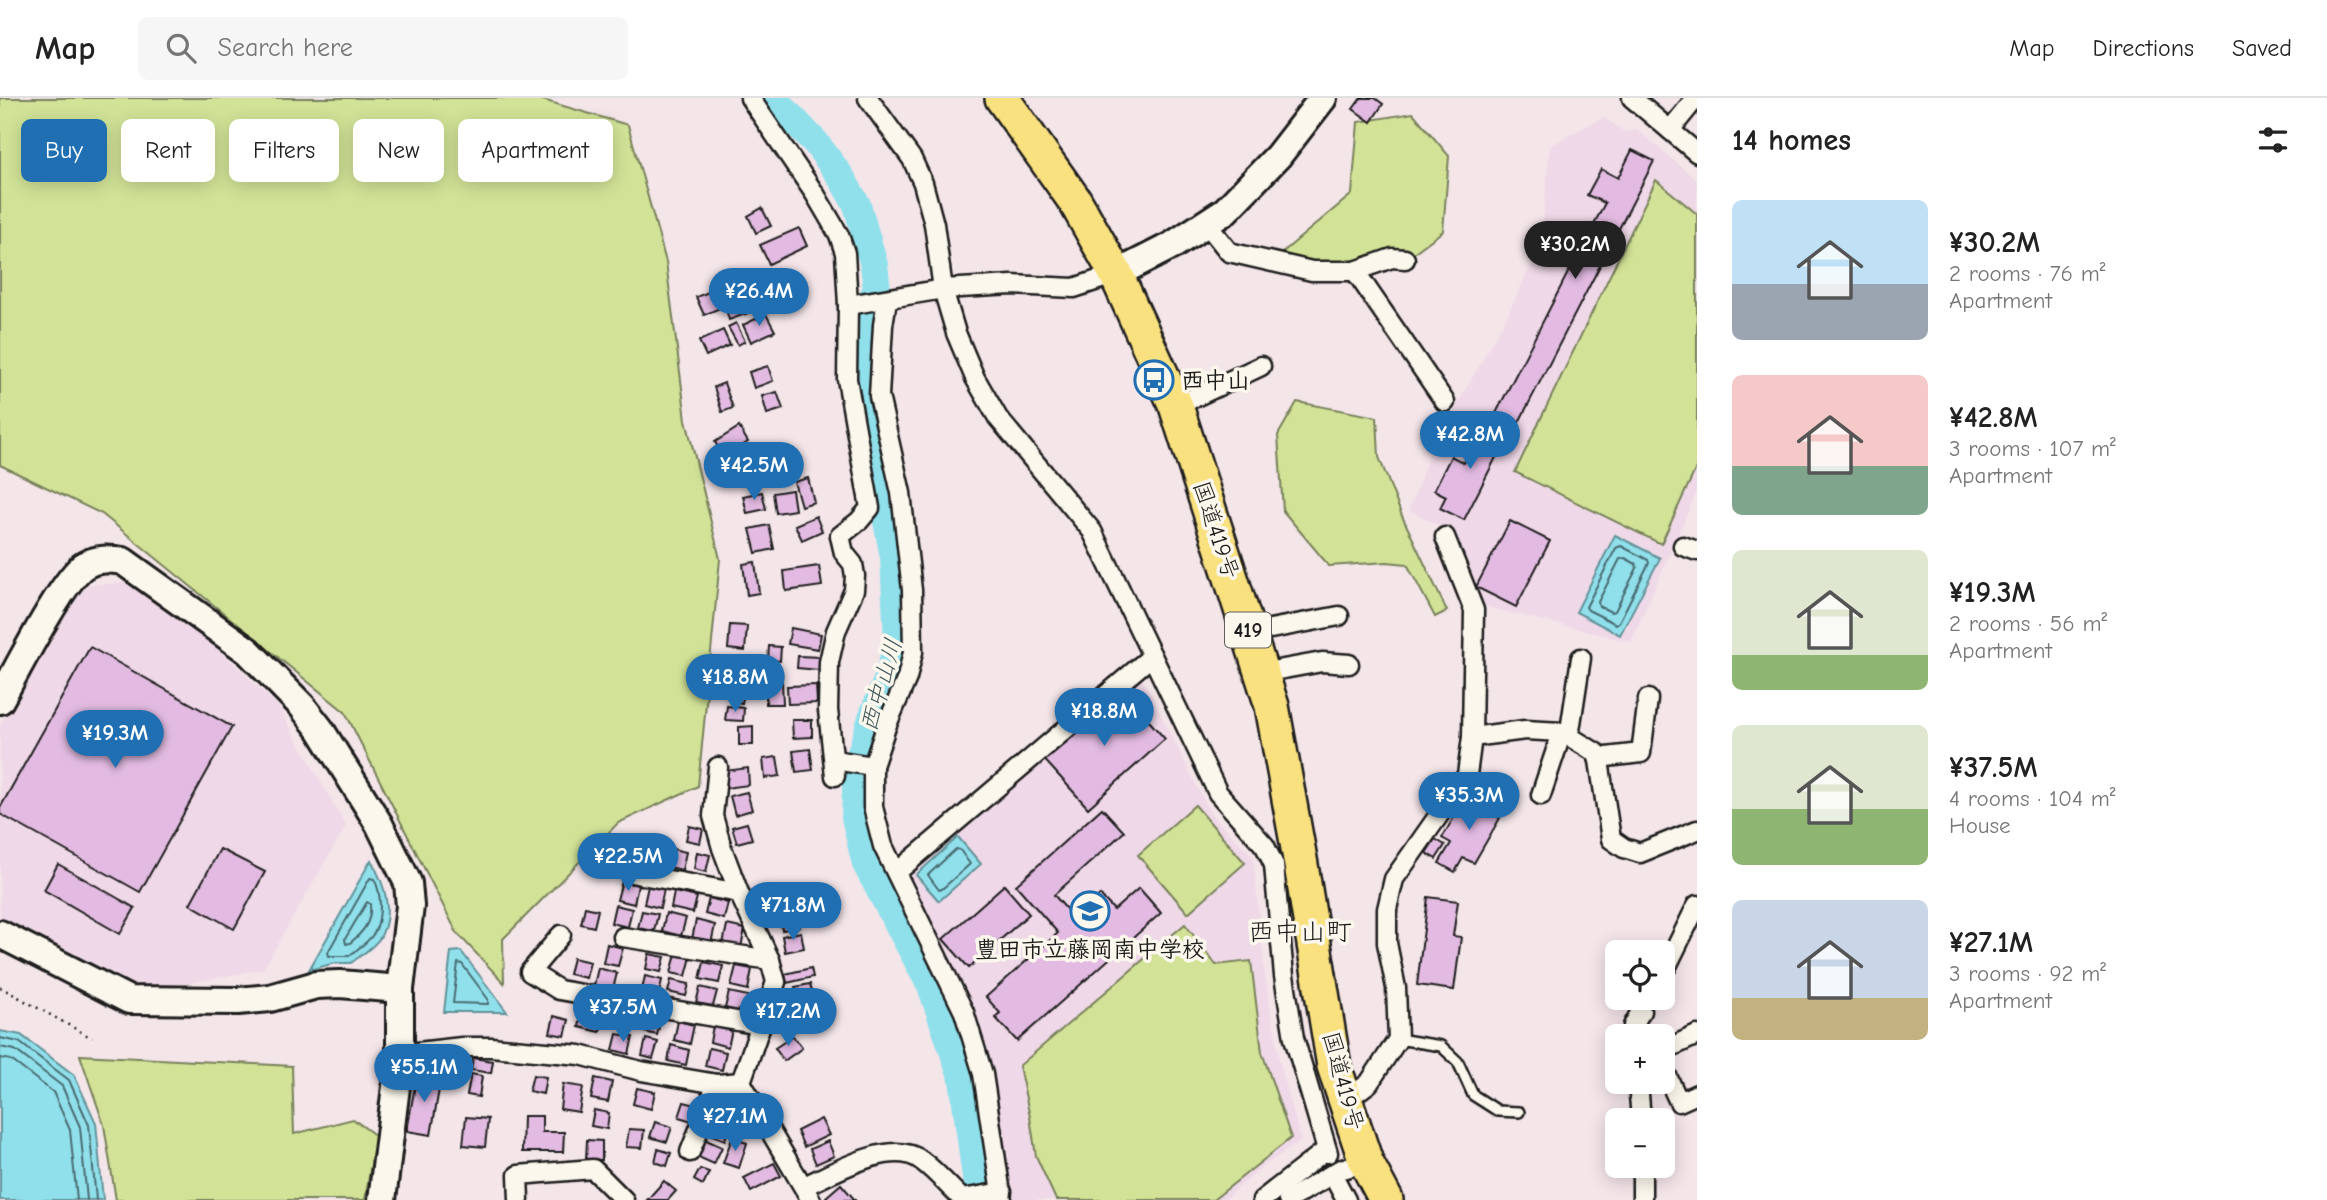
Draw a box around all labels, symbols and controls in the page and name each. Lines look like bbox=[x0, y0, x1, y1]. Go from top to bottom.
search box bbox=[138, 17, 628, 80]
text: Map bbox=[35, 29, 96, 67]
icon: search bbox=[162, 29, 200, 67]
text: Search here bbox=[218, 33, 353, 63]
text: Map bbox=[2009, 34, 2055, 62]
text: Directions bbox=[2093, 34, 2194, 62]
text: Saved bbox=[2232, 34, 2292, 62]
chip: Buy bbox=[21, 119, 107, 182]
chip: Rent bbox=[121, 119, 215, 182]
chip: Filters bbox=[229, 119, 339, 182]
chip: New bbox=[353, 119, 444, 182]
chip: Apartment bbox=[458, 119, 613, 182]
icon: filters bbox=[2254, 121, 2292, 159]
text: 14 homes bbox=[1732, 123, 1851, 158]
pin: ¥30.2M bbox=[1518, 222, 1632, 281]
text: ¥30.2M bbox=[1949, 225, 2040, 260]
icon: home bbox=[1788, 228, 1872, 312]
text: ¥30.2M bbox=[1540, 230, 1610, 257]
text: 2 rooms · 76 m² bbox=[1949, 260, 2105, 287]
pin: ¥26.4M bbox=[702, 268, 816, 328]
text: ¥26.4M bbox=[725, 277, 793, 304]
text: Apartment bbox=[1949, 287, 2052, 314]
bus stop icon: 西中山 bbox=[1133, 359, 1175, 401]
place label: 西中山 bbox=[1181, 367, 1250, 394]
text: ¥42.8M bbox=[1949, 400, 2038, 435]
icon: home bbox=[1788, 403, 1872, 487]
pin: ¥42.8M bbox=[1413, 412, 1527, 471]
text: ¥42.8M bbox=[1436, 420, 1504, 447]
text: 3 rooms · 107 m² bbox=[1949, 435, 2116, 462]
pin: ¥42.5M bbox=[697, 442, 811, 502]
text: ¥42.5M bbox=[720, 451, 788, 478]
text: Apartment bbox=[1949, 462, 2052, 489]
street label: 国道419号 bbox=[1187, 478, 1245, 582]
text: ¥19.3M bbox=[1949, 575, 2036, 610]
icon: home bbox=[1788, 578, 1872, 662]
text: 2 rooms · 56 m² bbox=[1949, 610, 2107, 637]
road number: 419 bbox=[1225, 612, 1271, 648]
water label: 西中山川 bbox=[854, 635, 908, 735]
text: Apartment bbox=[1949, 637, 2052, 664]
pin: ¥18.8M bbox=[678, 654, 792, 714]
text: ¥18.8M bbox=[702, 663, 768, 690]
pin: ¥18.8M bbox=[1047, 688, 1161, 748]
text: ¥18.8M bbox=[1071, 697, 1137, 724]
pin: ¥19.3M bbox=[58, 710, 172, 770]
text: ¥19.3M bbox=[82, 719, 148, 746]
text: ¥37.5M bbox=[1949, 750, 2038, 785]
icon: home bbox=[1788, 753, 1872, 837]
pin: ¥35.3M bbox=[1412, 772, 1526, 832]
text: ¥35.3M bbox=[1435, 781, 1503, 808]
text: 4 rooms · 104 m² bbox=[1949, 785, 2116, 812]
text: House bbox=[1949, 812, 2011, 839]
pin: ¥22.5M bbox=[571, 834, 685, 893]
text: ¥22.5M bbox=[593, 842, 663, 869]
pin: ¥71.8M bbox=[736, 882, 850, 942]
school or university icon: 豊田市立藤岡南中学校 bbox=[1069, 890, 1111, 932]
text: ¥71.8M bbox=[760, 891, 826, 918]
district label: 西中山町 bbox=[1248, 917, 1352, 947]
text: ¥27.1M bbox=[1949, 925, 2033, 960]
icon: home bbox=[1788, 928, 1872, 1012]
place label: 豊田市立藤岡南中学校 bbox=[975, 936, 1205, 963]
map controls bbox=[1605, 940, 1675, 1178]
button: locate bbox=[1605, 940, 1675, 1010]
text: 3 rooms · 92 m² bbox=[1949, 960, 2106, 987]
pin: ¥37.5M bbox=[566, 984, 680, 1044]
text: Apartment bbox=[1949, 987, 2052, 1014]
pin: ¥17.2M bbox=[731, 988, 845, 1048]
text: ¥37.5M bbox=[589, 993, 657, 1020]
text: ¥17.2M bbox=[756, 997, 820, 1024]
button: + bbox=[1605, 1024, 1675, 1094]
street label: 国道419号 bbox=[1317, 1029, 1369, 1133]
pin: ¥55.1M bbox=[367, 1044, 481, 1104]
text: ¥55.1M bbox=[390, 1053, 458, 1080]
pin: ¥27.1M bbox=[678, 1094, 792, 1153]
text: ¥27.1M bbox=[703, 1102, 767, 1129]
button: − bbox=[1605, 1108, 1675, 1178]

